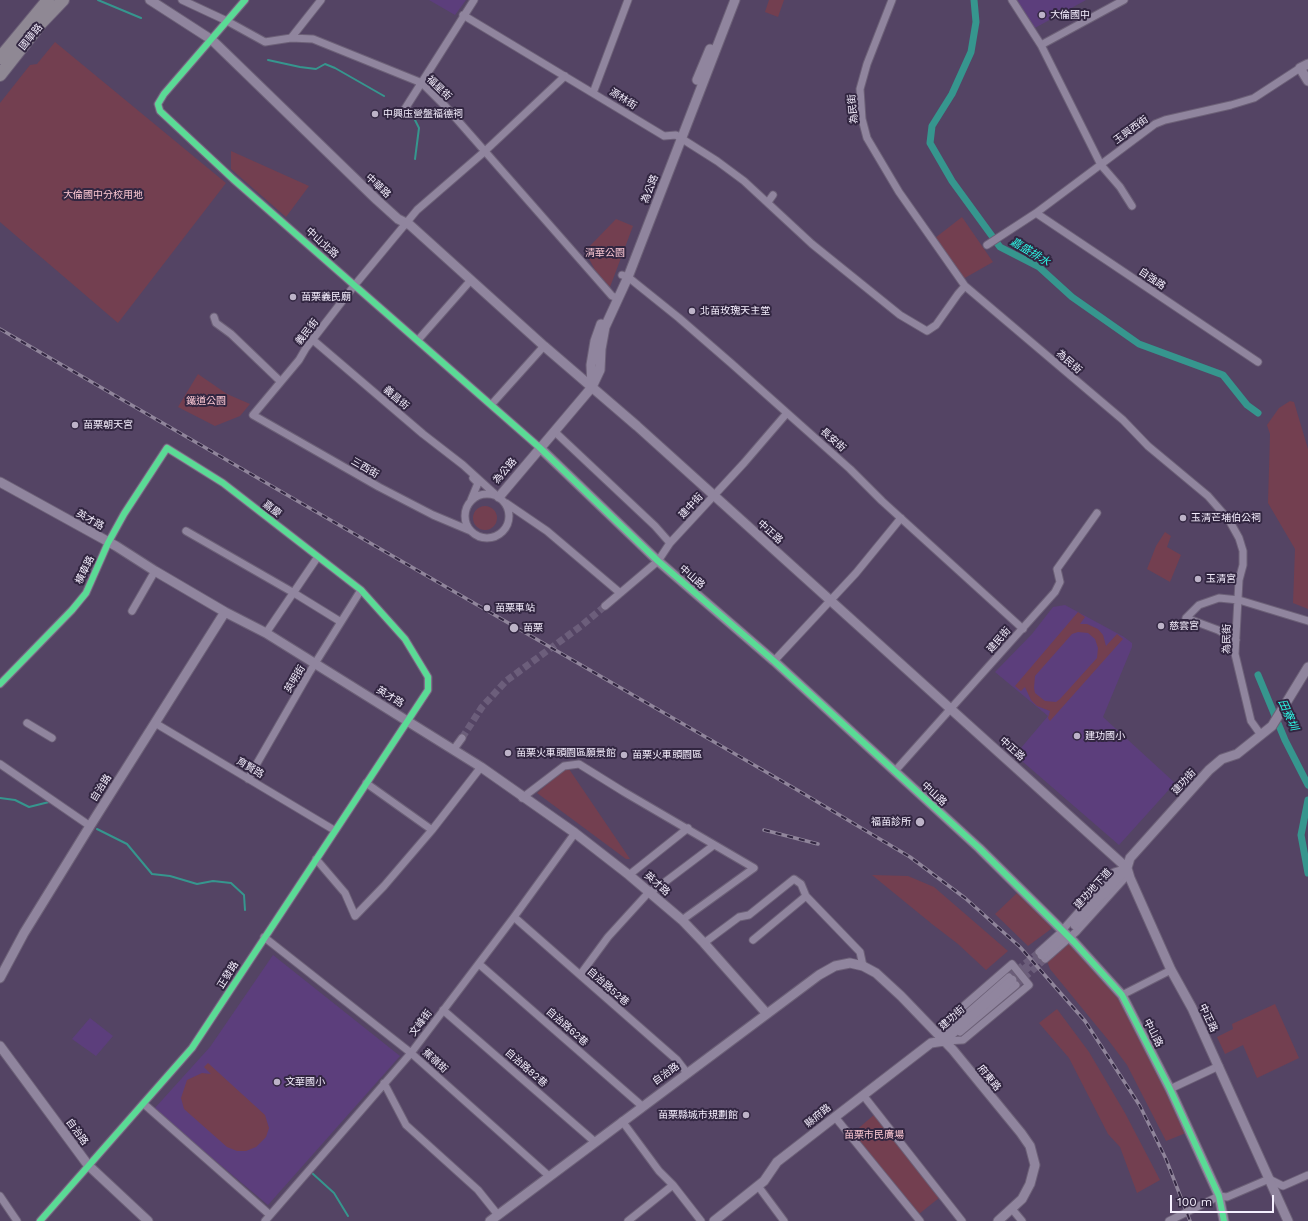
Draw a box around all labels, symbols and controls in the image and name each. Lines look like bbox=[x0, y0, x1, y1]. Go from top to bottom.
place label: 大倫國中 bbox=[1050, 9, 1090, 21]
marker: 大倫國中 bbox=[1037, 10, 1047, 20]
street label: 國華路 bbox=[17, 22, 45, 52]
street label: 福星街 bbox=[424, 73, 454, 103]
street label: 源林街 bbox=[607, 86, 639, 112]
street label: 為民街 bbox=[845, 93, 861, 125]
place label: 中興庒營盤福德祠 bbox=[383, 108, 463, 120]
marker: 中興庒營盤福德祠 bbox=[370, 109, 380, 119]
street label: 玉興西街 bbox=[1111, 113, 1151, 147]
street label: 中華路 bbox=[363, 171, 393, 201]
street label: 為公路 bbox=[639, 173, 661, 205]
park label: 大倫國中分校用地 bbox=[63, 189, 143, 201]
street label: 中山北路 bbox=[303, 225, 341, 261]
water label: 嘉盛排水 bbox=[1008, 235, 1052, 269]
park label: 清華公園 bbox=[585, 247, 625, 259]
street label: 自強路 bbox=[1136, 266, 1168, 292]
place label: 苗栗義民廟 bbox=[301, 291, 351, 303]
marker: 苗栗義民廟 bbox=[288, 292, 298, 302]
place label: 北苗玫瑰天主堂 bbox=[700, 305, 770, 317]
marker: 北苗玫瑰天主堂 bbox=[687, 306, 697, 316]
street label: 義民街 bbox=[293, 316, 321, 348]
street label: 為民街 bbox=[1054, 348, 1084, 376]
street label: 義昌街 bbox=[381, 384, 411, 412]
park label: 鐵道公園 bbox=[186, 395, 226, 407]
place label: 苗栗朝天宮 bbox=[83, 419, 133, 431]
marker: 苗栗朝天宮 bbox=[70, 420, 80, 430]
street label: 長安街 bbox=[818, 426, 848, 454]
street label: 三西街 bbox=[349, 455, 381, 481]
street label: 為公路 bbox=[491, 456, 519, 486]
street label: 建中街 bbox=[676, 491, 706, 521]
street label: 嘉慶 bbox=[260, 498, 284, 520]
street label: 英才路 bbox=[74, 507, 106, 533]
place label: 玉清芒埔伯公祠 bbox=[1191, 512, 1261, 524]
marker: 玉清芒埔伯公祠 bbox=[1178, 513, 1188, 523]
street label: 中正路 bbox=[755, 518, 785, 546]
street label: 橫車路 bbox=[73, 554, 97, 586]
street label: 中山路 bbox=[677, 563, 707, 591]
place label: 玉清宮 bbox=[1206, 573, 1236, 585]
marker: 玉清宮 bbox=[1193, 574, 1203, 584]
place label: 苗栗車站 bbox=[495, 602, 535, 614]
marker: 苗栗車站 bbox=[482, 603, 492, 613]
place label: 慈雲宮 bbox=[1169, 620, 1199, 632]
marker: 慈雲宮 bbox=[1156, 621, 1166, 631]
marker: 苗栗 bbox=[508, 622, 520, 634]
place label: 苗栗 bbox=[523, 622, 543, 634]
street label: 為民街 bbox=[1221, 624, 1233, 654]
street label: 建民街 bbox=[985, 625, 1013, 655]
street label: 英明街 bbox=[282, 663, 308, 695]
street label: 英才路 bbox=[374, 684, 406, 710]
water label: 田寮圳 bbox=[1275, 697, 1301, 733]
place label: 建功國小 bbox=[1085, 730, 1125, 742]
marker: 建功國小 bbox=[1072, 731, 1082, 741]
street label: 中正路 bbox=[997, 735, 1027, 763]
place label: 苗栗火車頭園區願景館 bbox=[516, 747, 616, 759]
marker: 苗栗火車頭園區願景館 bbox=[503, 748, 513, 758]
place label: 苗栗火車頭園區 bbox=[632, 749, 702, 761]
marker: 苗栗火車頭園區 bbox=[619, 750, 629, 760]
street label: 育賢路 bbox=[234, 755, 266, 781]
street label: 建功街 bbox=[1170, 767, 1198, 797]
street label: 自治路 bbox=[88, 772, 114, 804]
street label: 中山路 bbox=[919, 779, 949, 809]
place label: 福苗診所 bbox=[871, 816, 911, 828]
marker: 福苗診所 bbox=[914, 816, 926, 828]
street label: 建功地下道 bbox=[1072, 866, 1114, 912]
street label: 英才路 bbox=[642, 870, 672, 898]
street label: 正發路 bbox=[215, 959, 241, 991]
street label: 自治路52巷 bbox=[585, 966, 631, 1008]
street label: 中正路 bbox=[1196, 1002, 1220, 1034]
street label: 建功街 bbox=[937, 1004, 967, 1032]
street label: 自治路62巷 bbox=[543, 1005, 591, 1049]
street label: 文峰街 bbox=[407, 1007, 435, 1039]
street label: 中山路 bbox=[1141, 1017, 1165, 1049]
street label: 自治路82巷 bbox=[502, 1046, 550, 1090]
street label: 蕉嶺街 bbox=[420, 1047, 450, 1075]
street label: 自治路 bbox=[650, 1060, 682, 1088]
street label: 府東路 bbox=[975, 1063, 1003, 1093]
place label: 文華國小 bbox=[285, 1076, 325, 1088]
marker: 文華國小 bbox=[272, 1077, 282, 1087]
street label: 縣府路 bbox=[803, 1102, 833, 1130]
place label: 苗栗縣城市規劃館 bbox=[658, 1109, 738, 1121]
marker: 苗栗縣城市規劃館 bbox=[741, 1110, 751, 1120]
street label: 自治路 bbox=[63, 1116, 91, 1148]
park label: 苗栗市民廣場 bbox=[844, 1129, 904, 1141]
scale bar bbox=[1172, 1187, 1276, 1213]
text: 100 m bbox=[1177, 1195, 1212, 1209]

